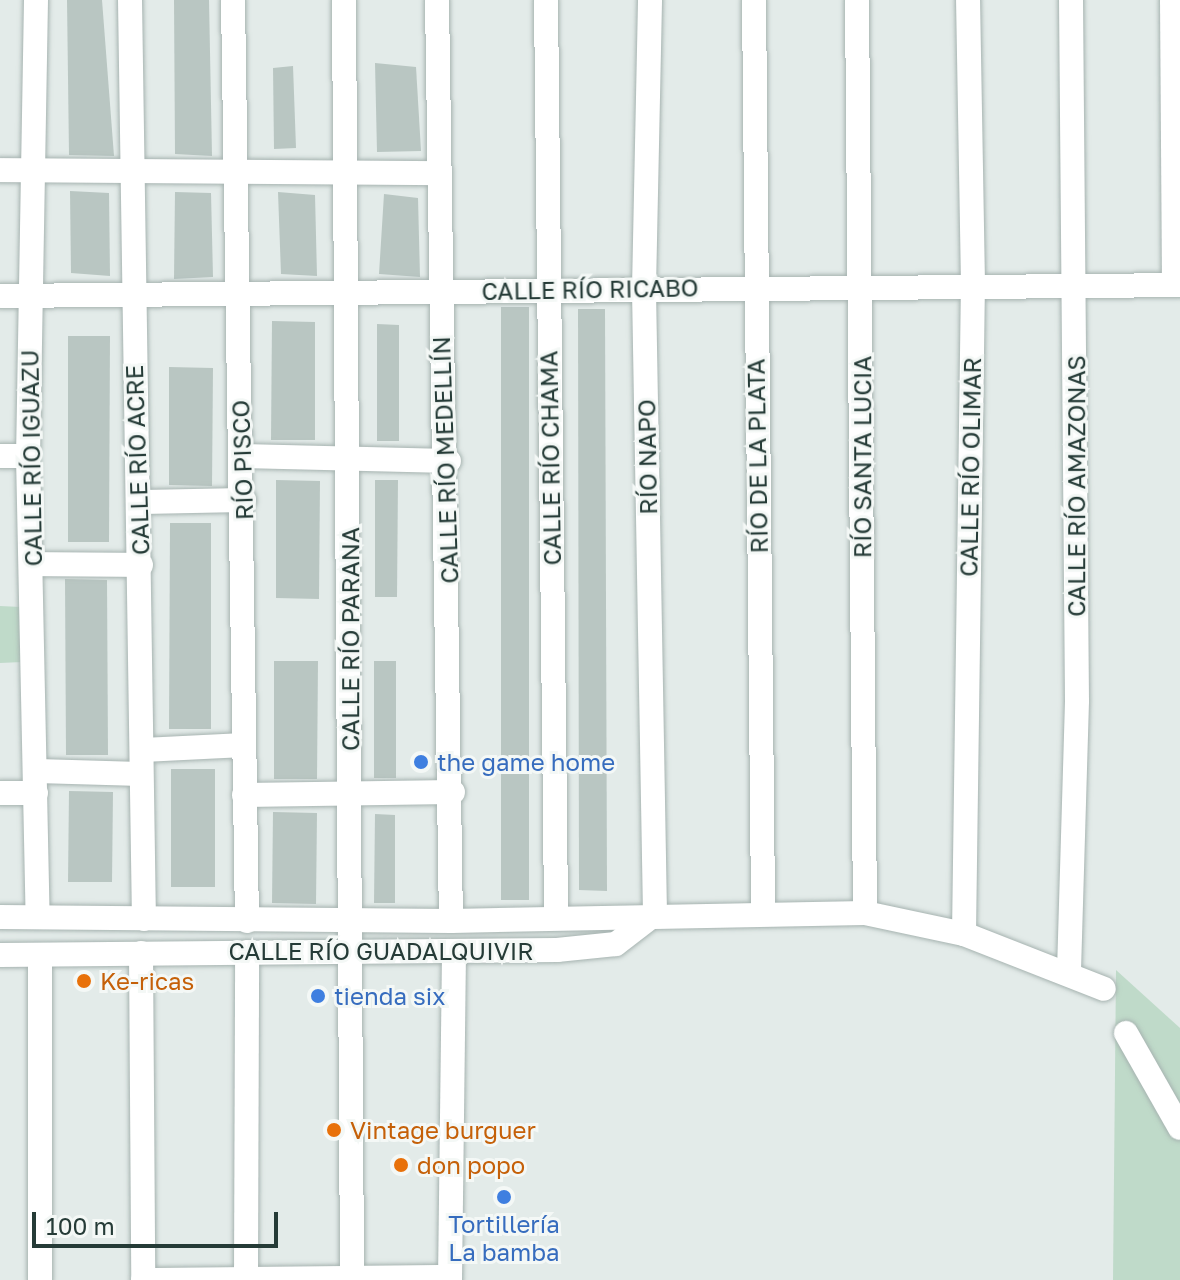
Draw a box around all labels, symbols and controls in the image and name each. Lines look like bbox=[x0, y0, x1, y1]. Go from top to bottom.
street label: CALLE RÍO RICABO bbox=[481, 273, 699, 305]
street label: CALLE RÍO MEDELLÍN bbox=[426, 336, 464, 584]
street label: CALLE RÍO IGUAZU bbox=[15, 349, 47, 567]
street label: CALLE RÍO CHAMA bbox=[534, 350, 566, 566]
street label: CALLE RÍO AMAZONAS bbox=[1062, 355, 1090, 617]
street label: RÍO SANTA LUCIA bbox=[848, 356, 876, 558]
street label: CALLE RÍO OLIMAR bbox=[954, 357, 986, 577]
street label: RÍO DE LA PLATA bbox=[741, 358, 773, 554]
street label: CALLE RÍO ACRE bbox=[119, 364, 155, 556]
street label: RÍO PISCO bbox=[226, 399, 258, 521]
street label: RÍO NAPO bbox=[632, 399, 662, 515]
street label: CALLE RÍO PARANA bbox=[336, 527, 364, 751]
place label: the game home bbox=[437, 748, 615, 776]
marker: the game home bbox=[412, 753, 430, 771]
street label: CALLE RÍO GUADALQUIVIR bbox=[228, 937, 534, 965]
place label: Ke-ricas bbox=[100, 967, 194, 995]
marker: Ke-ricas bbox=[75, 972, 93, 990]
place label: tienda six bbox=[334, 982, 445, 1010]
marker: tienda six bbox=[309, 987, 327, 1005]
place label: Vintage burguer bbox=[350, 1116, 536, 1144]
marker: Vintage burguer bbox=[325, 1121, 343, 1139]
place label: don popo bbox=[417, 1151, 525, 1179]
marker: don popo bbox=[392, 1156, 410, 1174]
marker: Tortillería La bamba bbox=[495, 1188, 513, 1206]
scale bar bbox=[36, 1196, 282, 1246]
place label: Tortillería La bamba bbox=[448, 1210, 560, 1266]
text: 100 m bbox=[46, 1211, 115, 1240]

